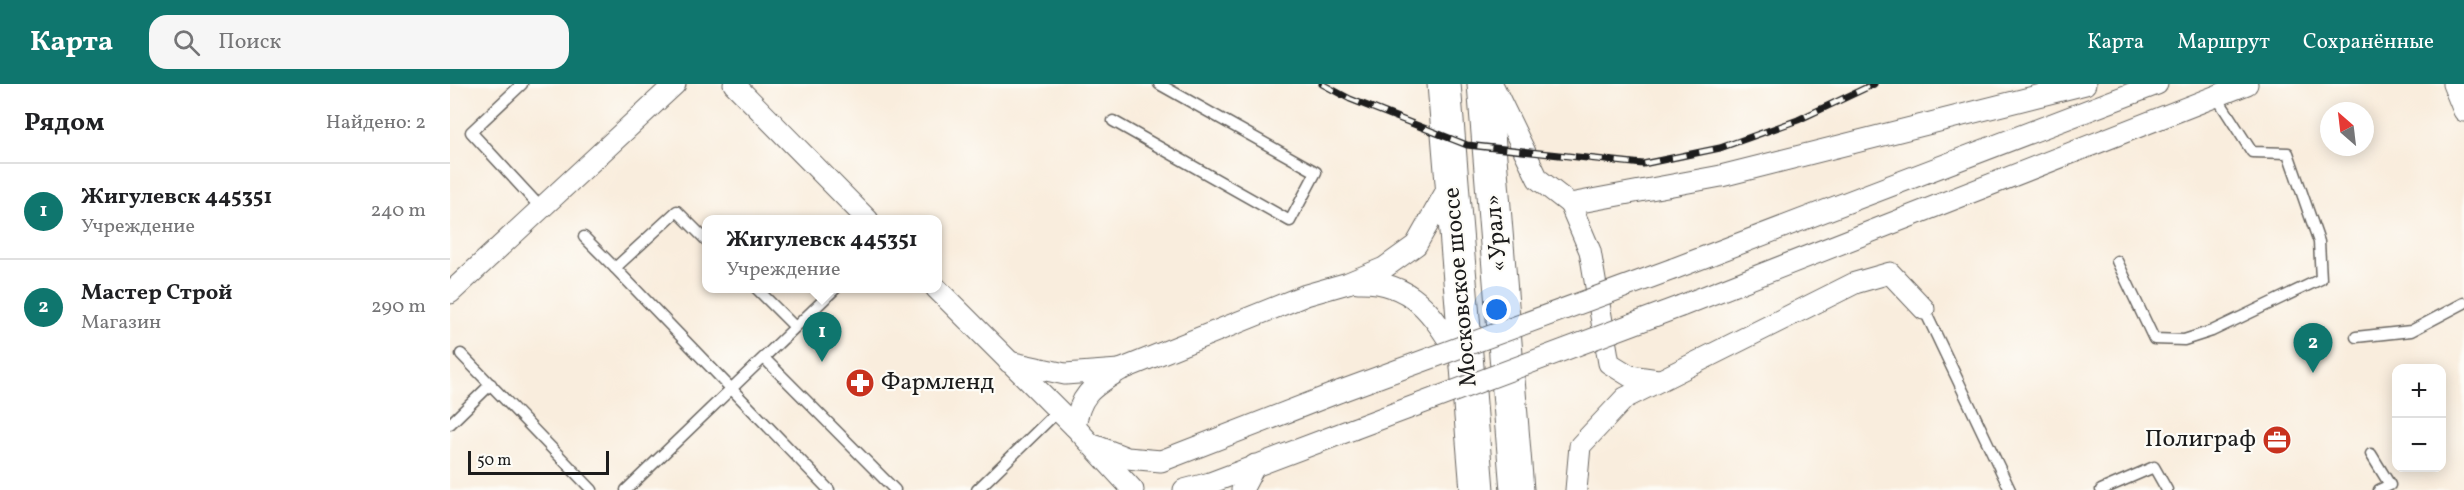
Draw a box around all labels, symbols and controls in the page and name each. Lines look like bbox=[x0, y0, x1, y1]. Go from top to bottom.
search box bbox=[149, 15, 569, 69]
text: Карта bbox=[30, 23, 113, 62]
icon: search bbox=[170, 26, 203, 59]
text: Поиск bbox=[218, 27, 281, 58]
text: Карта bbox=[2087, 28, 2144, 57]
text: Маршрут bbox=[2177, 28, 2270, 57]
text: Сохранённые bbox=[2303, 28, 2434, 57]
north arrow bbox=[2320, 102, 2374, 156]
text: Рядом bbox=[24, 105, 104, 141]
text: Найдено: 2 bbox=[326, 109, 426, 137]
text: Жигулевск 445351 bbox=[81, 182, 272, 213]
street label: Московское шоссе bbox=[1435, 186, 1487, 388]
street label: «Урал» bbox=[1477, 193, 1517, 273]
text: 1 bbox=[39, 197, 48, 225]
text: 240 m bbox=[371, 197, 426, 225]
text: Учреждение bbox=[81, 213, 195, 241]
popup bbox=[702, 215, 942, 293]
text: Жигулевск 445351 bbox=[726, 225, 918, 256]
text: Учреждение bbox=[726, 256, 840, 284]
text: Мастер Строй bbox=[81, 278, 232, 309]
text: 2 bbox=[38, 293, 49, 321]
text: 290 m bbox=[371, 293, 426, 321]
your location bbox=[1482, 295, 1511, 324]
text: Магазин bbox=[81, 309, 161, 337]
pin: 1 bbox=[802, 312, 842, 362]
pin: 2 bbox=[2294, 324, 2332, 373]
map controls bbox=[2392, 364, 2446, 472]
button: + bbox=[2392, 364, 2446, 418]
place label: Фармленд bbox=[881, 366, 994, 400]
pharmacy icon: Фармленд bbox=[844, 367, 876, 399]
button: − bbox=[2392, 418, 2446, 472]
place label: Полиграф bbox=[2145, 423, 2256, 457]
office icon: Полиграф bbox=[2261, 424, 2293, 456]
scale bar bbox=[468, 448, 609, 476]
text: 50 m bbox=[477, 450, 511, 472]

